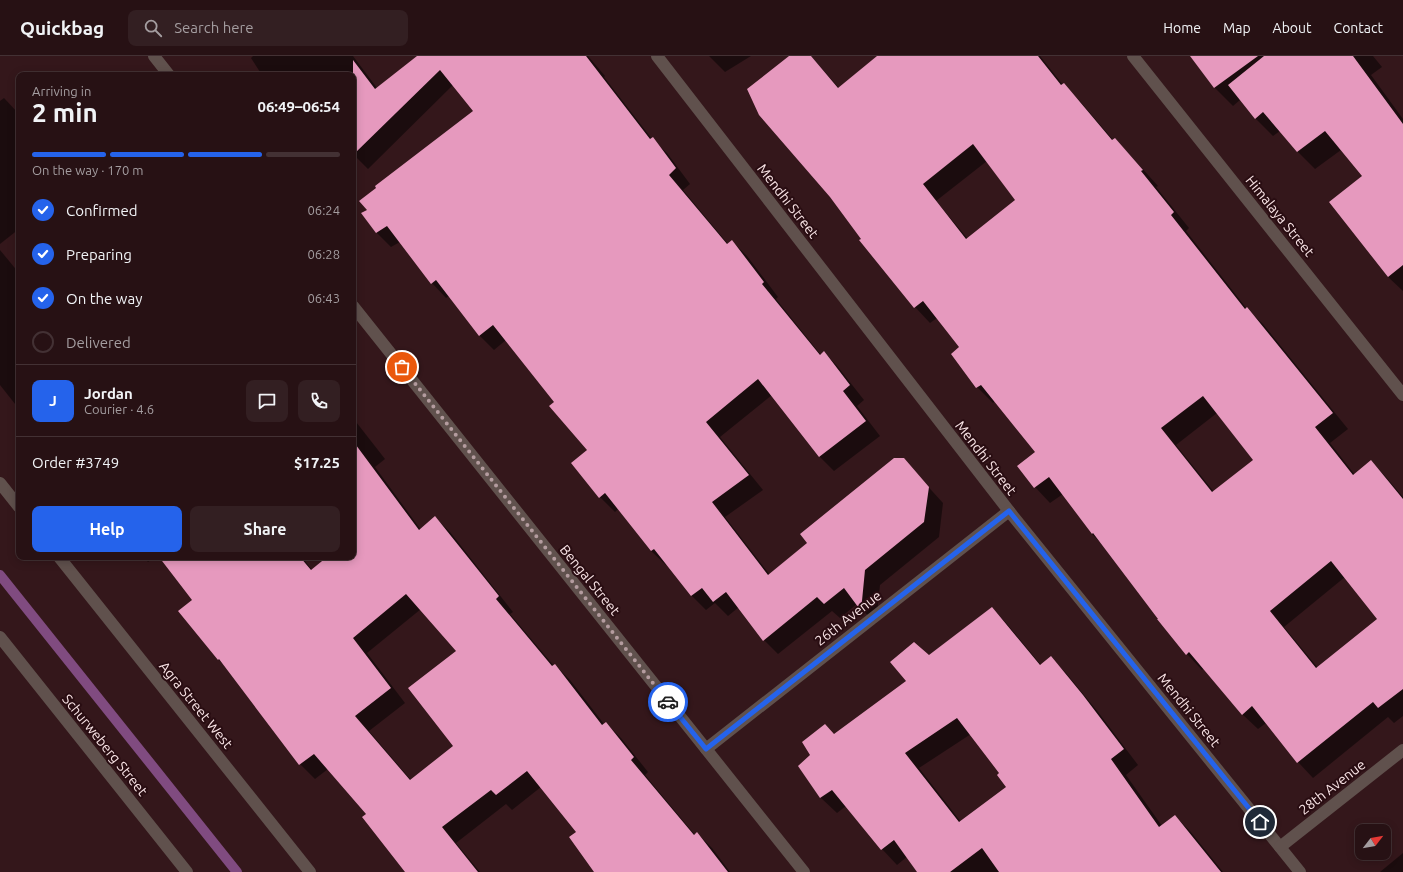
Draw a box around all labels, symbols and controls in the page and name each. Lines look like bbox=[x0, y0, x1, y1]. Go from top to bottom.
search box bbox=[128, 10, 408, 46]
text: Quickbag bbox=[20, 17, 104, 39]
icon: search bbox=[142, 17, 164, 39]
text: Search here bbox=[174, 19, 254, 36]
text: Home bbox=[1163, 20, 1201, 36]
text: Map bbox=[1223, 20, 1251, 36]
text: About bbox=[1273, 20, 1312, 36]
text: Contact bbox=[1334, 20, 1383, 36]
text: Arriving in bbox=[32, 84, 91, 98]
text: 2 min bbox=[32, 98, 98, 127]
text: 06:49–06:54 bbox=[257, 98, 340, 115]
street label: Mendhi Street bbox=[754, 161, 822, 242]
text: On the way · 170 m bbox=[32, 163, 144, 177]
street label: Himalaya Street bbox=[1242, 172, 1318, 260]
icon: check bbox=[32, 199, 54, 221]
text: Confirmed bbox=[66, 202, 138, 219]
text: 06:24 bbox=[307, 203, 340, 217]
icon: check bbox=[32, 243, 54, 265]
text: Preparing bbox=[66, 246, 132, 263]
text: 06:28 bbox=[307, 247, 340, 261]
icon: check bbox=[32, 287, 54, 309]
text: On the way bbox=[66, 290, 142, 307]
text: 06:43 bbox=[307, 291, 340, 305]
text: Delivered bbox=[66, 334, 131, 351]
pin bbox=[385, 350, 419, 384]
icon: bag bbox=[391, 356, 413, 378]
button: chat bbox=[246, 380, 288, 422]
button: phone bbox=[298, 380, 340, 422]
text: Jordan bbox=[84, 385, 133, 402]
text: J bbox=[49, 392, 57, 409]
text: Courier · 4.6 bbox=[84, 402, 154, 416]
street label: Mendhi Street bbox=[952, 418, 1020, 499]
text: Order #3749 bbox=[32, 454, 119, 471]
text: $17.25 bbox=[294, 454, 340, 471]
button: Help bbox=[32, 506, 182, 552]
button: Share bbox=[190, 506, 340, 552]
street label: Bengal Street bbox=[557, 542, 624, 619]
street label: 26th Avenue bbox=[812, 587, 884, 649]
street label: Agra Street West bbox=[156, 658, 236, 752]
street label: Mendhi Street bbox=[1155, 670, 1224, 750]
courier bbox=[648, 682, 688, 722]
street label: Schurweberg Street bbox=[59, 691, 151, 799]
icon: car bbox=[657, 691, 679, 713]
street label: 28th Avenue bbox=[1296, 756, 1368, 818]
pin bbox=[1243, 805, 1277, 839]
icon: home bbox=[1249, 811, 1271, 833]
north arrow bbox=[1355, 824, 1391, 860]
map controls bbox=[1355, 824, 1391, 860]

